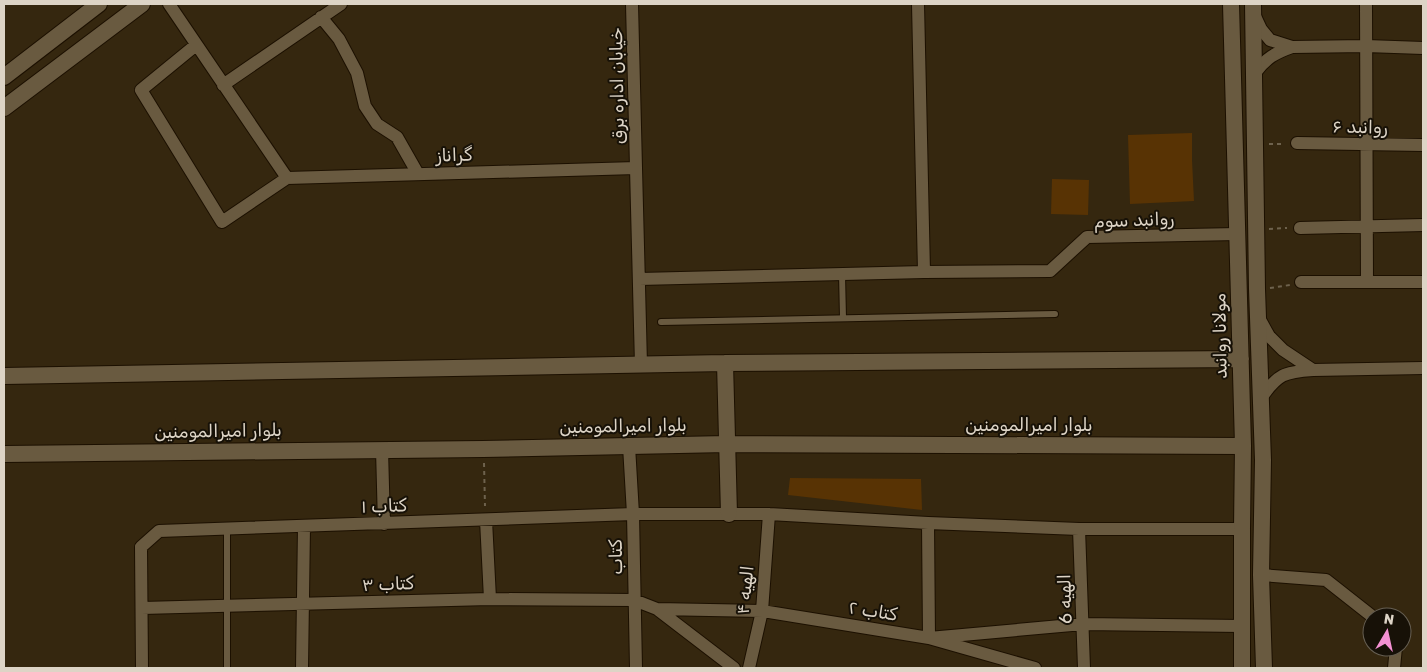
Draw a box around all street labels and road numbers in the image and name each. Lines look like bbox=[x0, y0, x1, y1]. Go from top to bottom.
street label: خیابان اداره برق bbox=[605, 27, 629, 145]
street label: روانبد ۶ bbox=[1332, 116, 1388, 138]
street label: گراناز bbox=[434, 143, 473, 167]
street label: روانبد سوم bbox=[1094, 208, 1175, 232]
street label: مولانا روانبد bbox=[1208, 293, 1232, 379]
street label: بلوار امیرالمومنین bbox=[559, 414, 687, 438]
street label: بلوار امیرالمومنین bbox=[965, 414, 1093, 436]
street label: بلوار امیرالمومنین bbox=[154, 419, 282, 443]
street label: کتاب ۱ bbox=[361, 494, 407, 518]
street label: کتاب bbox=[605, 539, 627, 575]
street label: الهیه ۴ bbox=[731, 564, 759, 616]
street label: کتاب ۳ bbox=[362, 572, 414, 596]
street label: الهیه 6 bbox=[1053, 574, 1077, 624]
street label: کتاب ۲ bbox=[847, 596, 899, 626]

